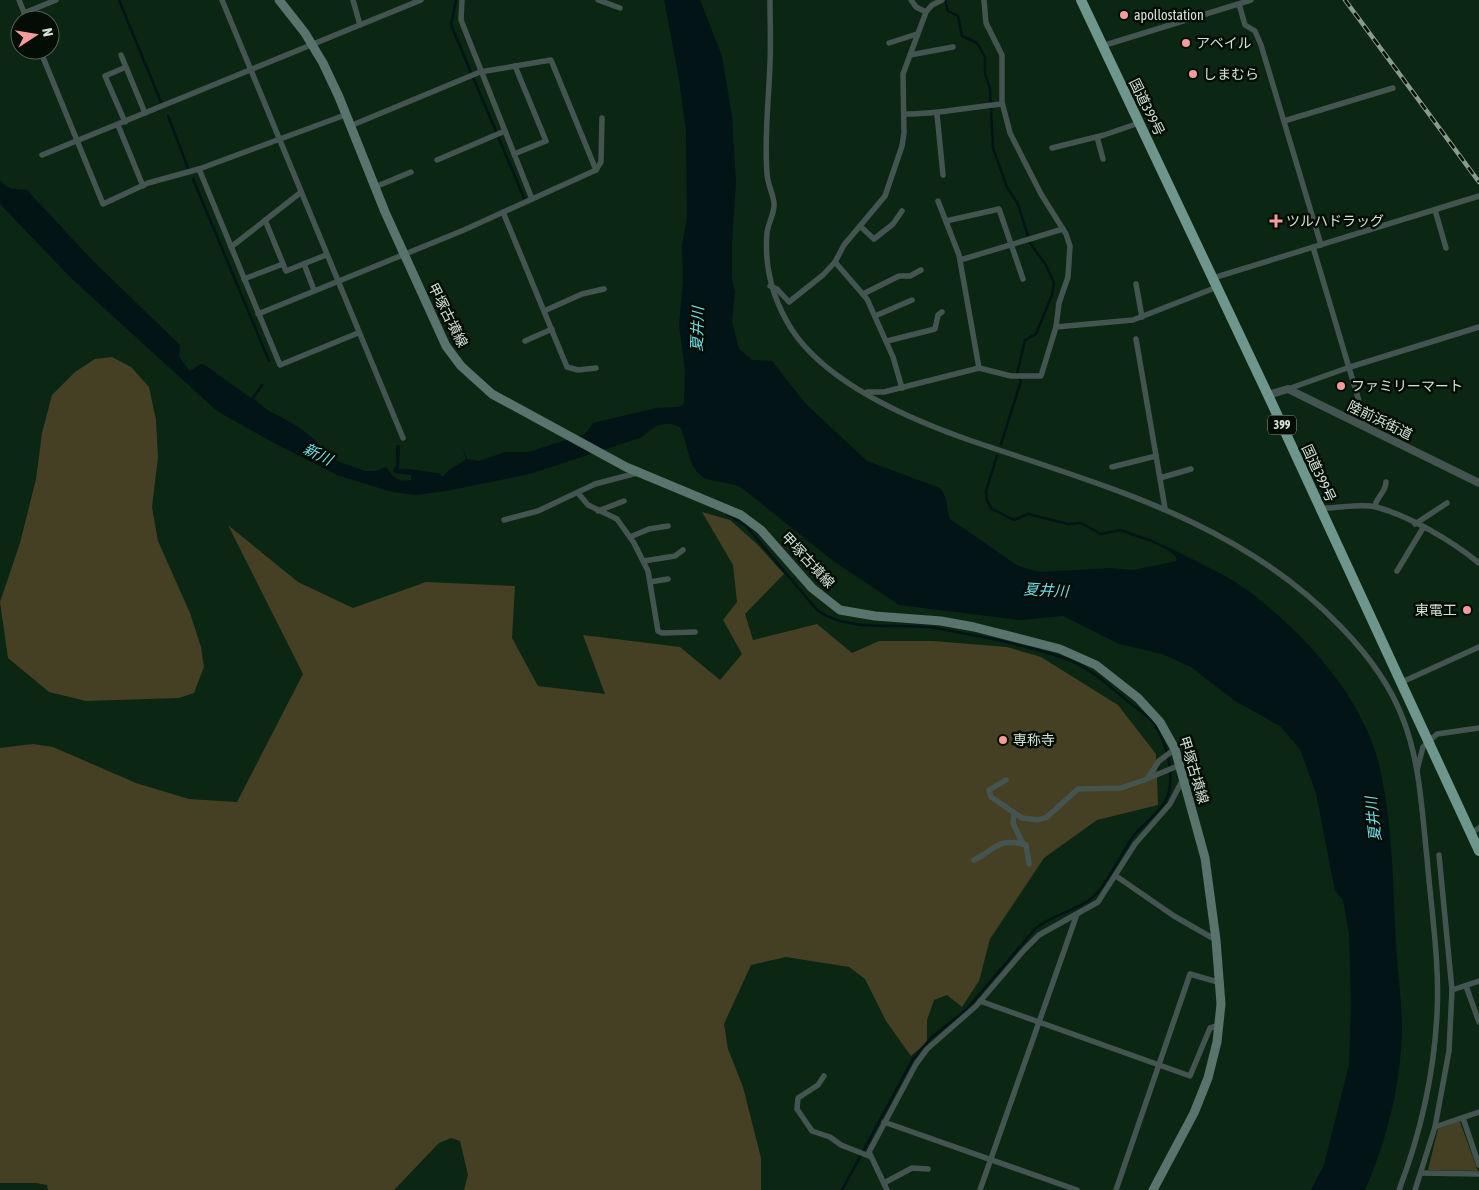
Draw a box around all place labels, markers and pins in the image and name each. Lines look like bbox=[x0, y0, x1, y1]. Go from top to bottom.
place label: apollostation bbox=[1134, 7, 1204, 23]
marker: apollostation bbox=[1118, 9, 1130, 21]
place label: アベイル bbox=[1196, 35, 1252, 51]
marker: アベイル bbox=[1180, 37, 1192, 49]
place label: しまむら bbox=[1203, 66, 1259, 82]
marker: しまむら bbox=[1187, 68, 1199, 80]
place label: ツルハドラッグ bbox=[1286, 213, 1384, 229]
marker: ツルハドラッグ bbox=[1270, 215, 1282, 227]
place label: ファミリーマート bbox=[1351, 378, 1463, 394]
marker: ファミリーマート bbox=[1335, 380, 1347, 392]
place label: 東電工 bbox=[1415, 602, 1457, 618]
marker: 東電工 bbox=[1461, 604, 1473, 616]
place label: 専称寺 bbox=[1013, 732, 1055, 748]
marker: 専称寺 bbox=[997, 734, 1009, 746]

